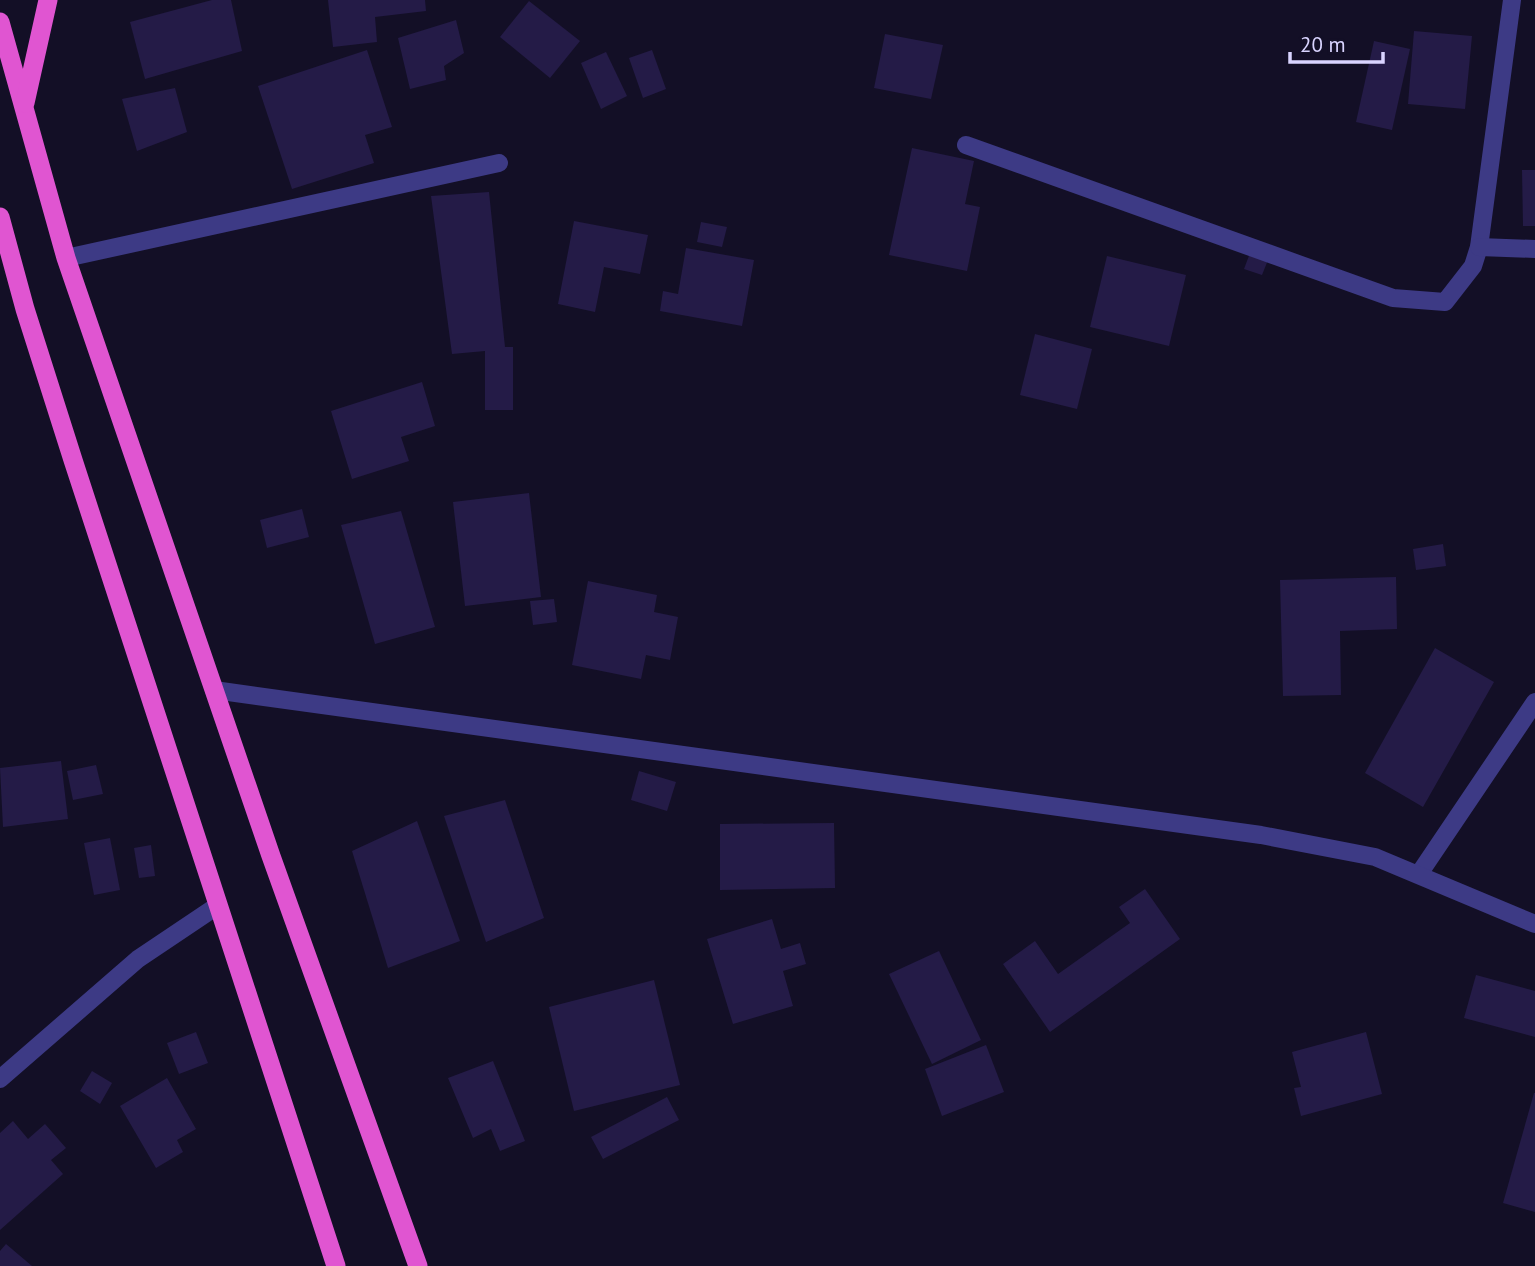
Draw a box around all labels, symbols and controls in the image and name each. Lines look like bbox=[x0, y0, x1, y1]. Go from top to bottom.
scale bar bbox=[1290, 21, 1383, 65]
text: 20 m bbox=[1300, 31, 1346, 58]

